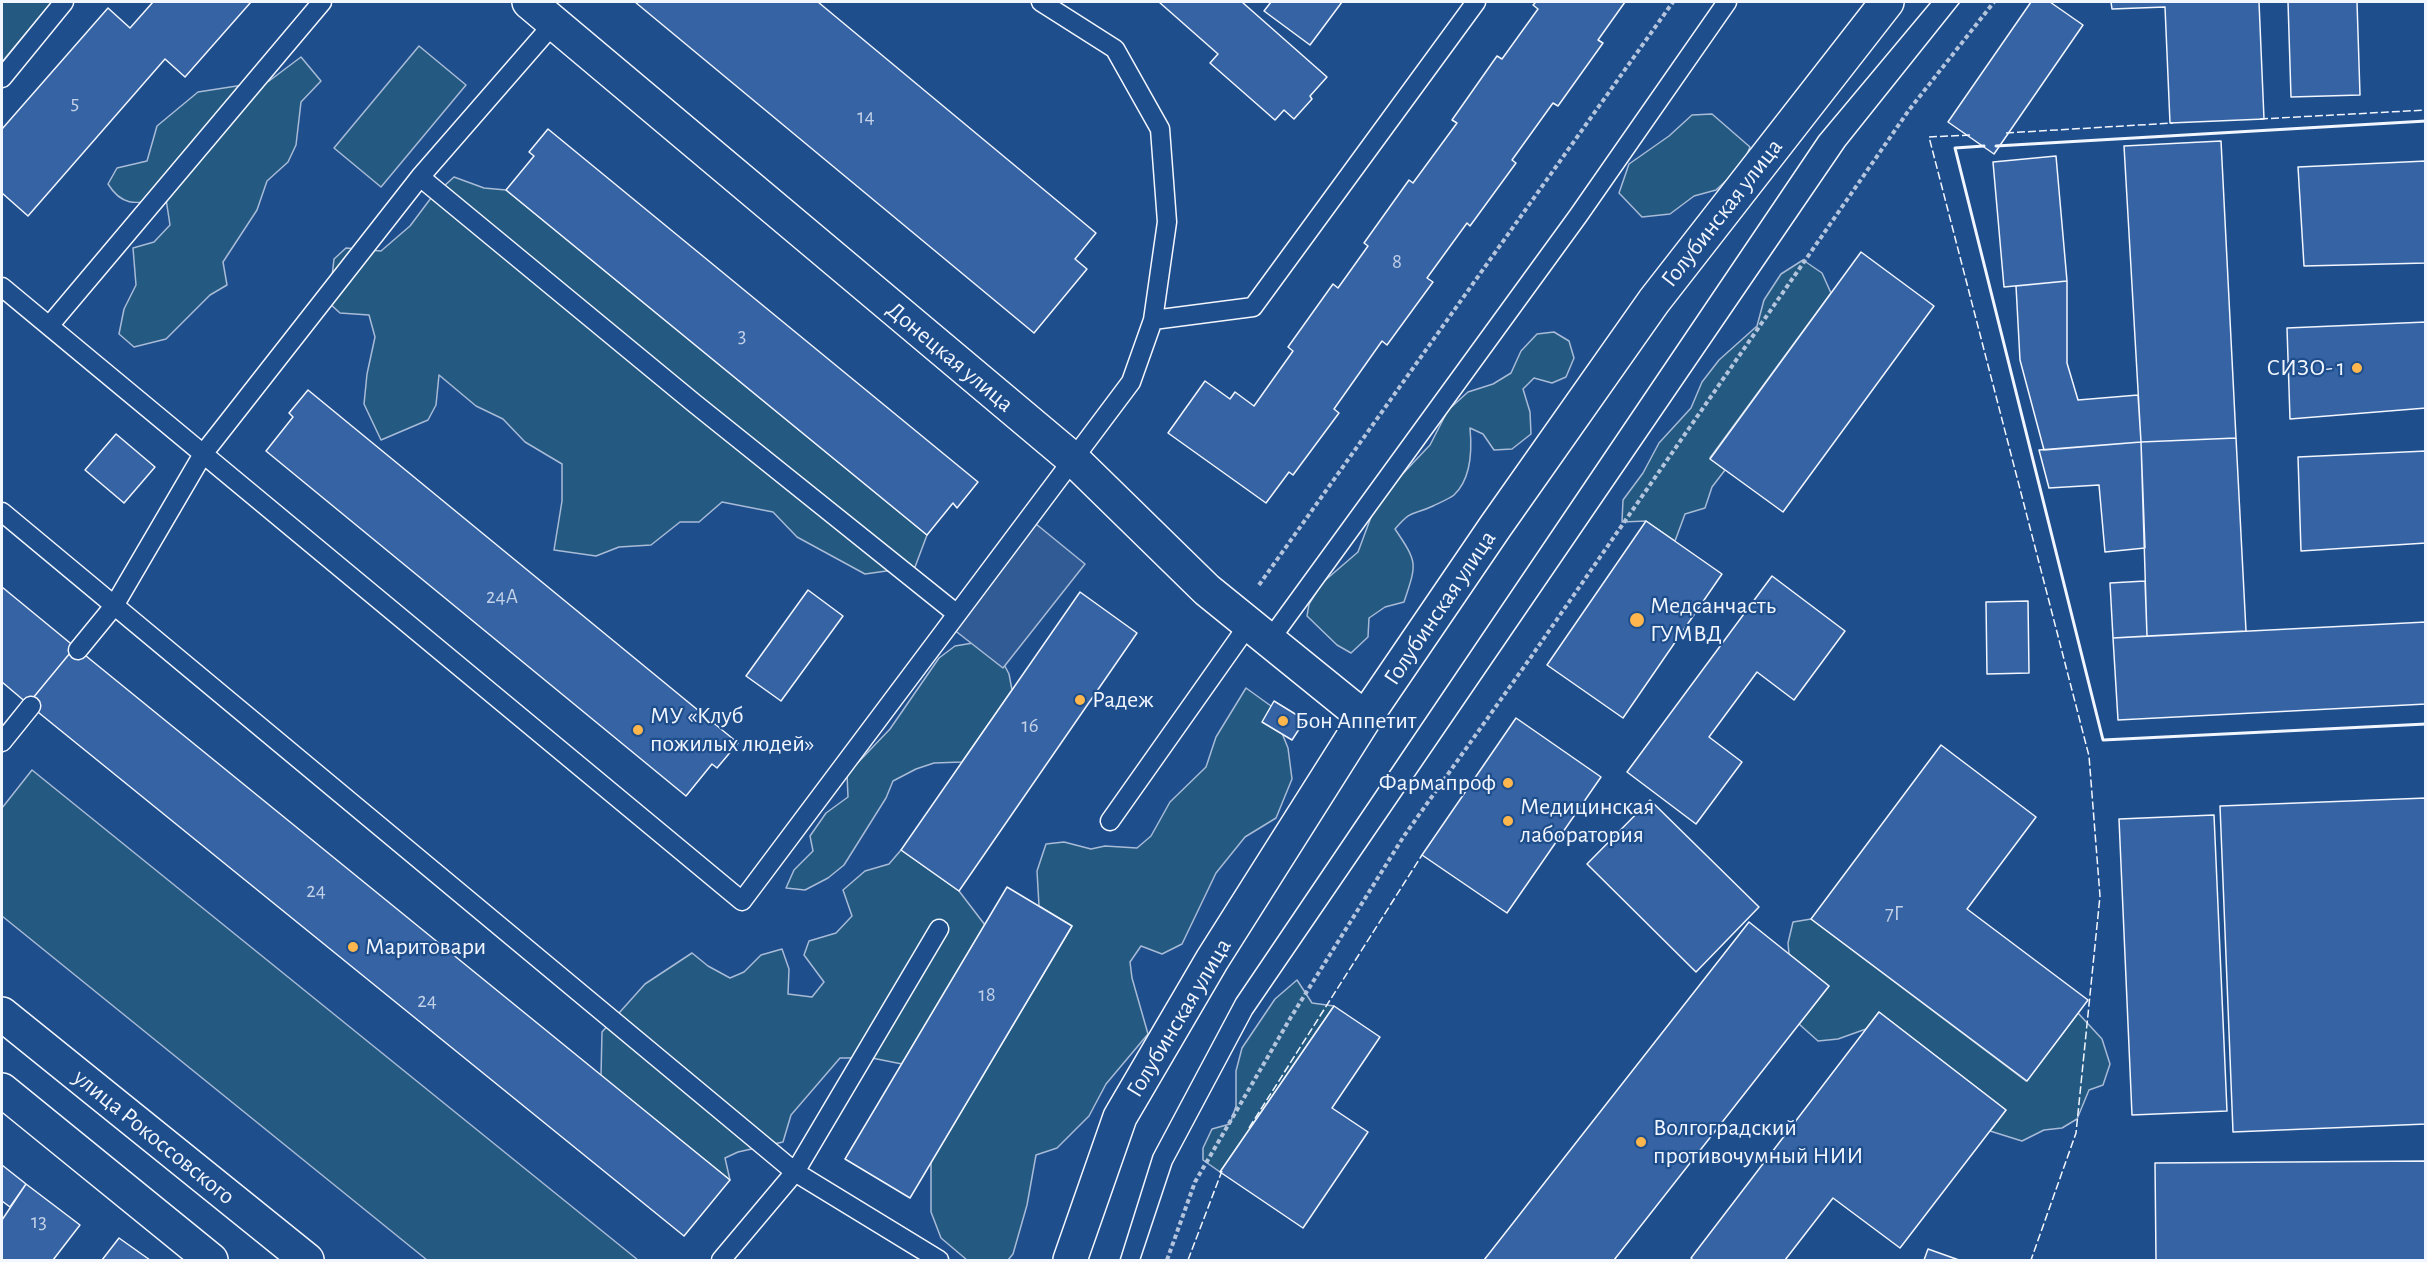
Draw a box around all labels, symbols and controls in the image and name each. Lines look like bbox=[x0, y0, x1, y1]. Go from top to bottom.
house number: 5 bbox=[71, 90, 79, 116]
house number: 14 bbox=[857, 104, 875, 130]
street label: Голубинская улица bbox=[1655, 133, 1789, 293]
house number: 8 bbox=[1392, 249, 1402, 275]
street label: Донецкая улица bbox=[881, 295, 1019, 419]
house number: 3 bbox=[738, 323, 746, 349]
place label: СИЗО- 1 bbox=[2266, 354, 2345, 382]
marker: СИЗО- 1 bbox=[2350, 361, 2364, 375]
street label: Голубинская улица bbox=[1378, 525, 1502, 691]
house number: 24А bbox=[486, 584, 518, 610]
place label: Медсанчасть ГУМВД bbox=[1650, 592, 1776, 648]
marker: Медсанчасть ГУМВД bbox=[1628, 611, 1646, 629]
place label: Радеж bbox=[1092, 686, 1154, 714]
marker: Радеж bbox=[1073, 693, 1087, 707]
place label: МУ «Клуб пожилых людей» bbox=[650, 702, 815, 758]
place label: Бон Аппетит bbox=[1295, 707, 1416, 735]
house number: 16 bbox=[1021, 713, 1039, 739]
marker: Бон Аппетит bbox=[1276, 714, 1290, 728]
marker: МУ «Клуб пожилых людей» bbox=[631, 723, 645, 737]
place label: Фармапроф bbox=[1379, 769, 1496, 797]
marker: Фармапроф bbox=[1501, 776, 1515, 790]
place label: Медицинская лаборатория bbox=[1520, 793, 1655, 849]
marker: Медицинская лаборатория bbox=[1501, 814, 1515, 828]
house number: 24 bbox=[306, 878, 326, 904]
house number: 7Г bbox=[1885, 901, 1903, 927]
place label: Маритовари bbox=[365, 933, 486, 961]
street label: Голубинская улица bbox=[1120, 933, 1238, 1103]
marker: Маритовари bbox=[346, 940, 360, 954]
house number: 18 bbox=[978, 982, 996, 1008]
house number: 24 bbox=[417, 988, 437, 1014]
street label: улица Рокоссовского bbox=[67, 1063, 241, 1211]
place label: Волгоградский противочумный НИИ bbox=[1653, 1114, 1864, 1170]
marker: Волгоградский противочумный НИИ bbox=[1634, 1135, 1648, 1149]
house number: 13 bbox=[31, 1209, 47, 1235]

